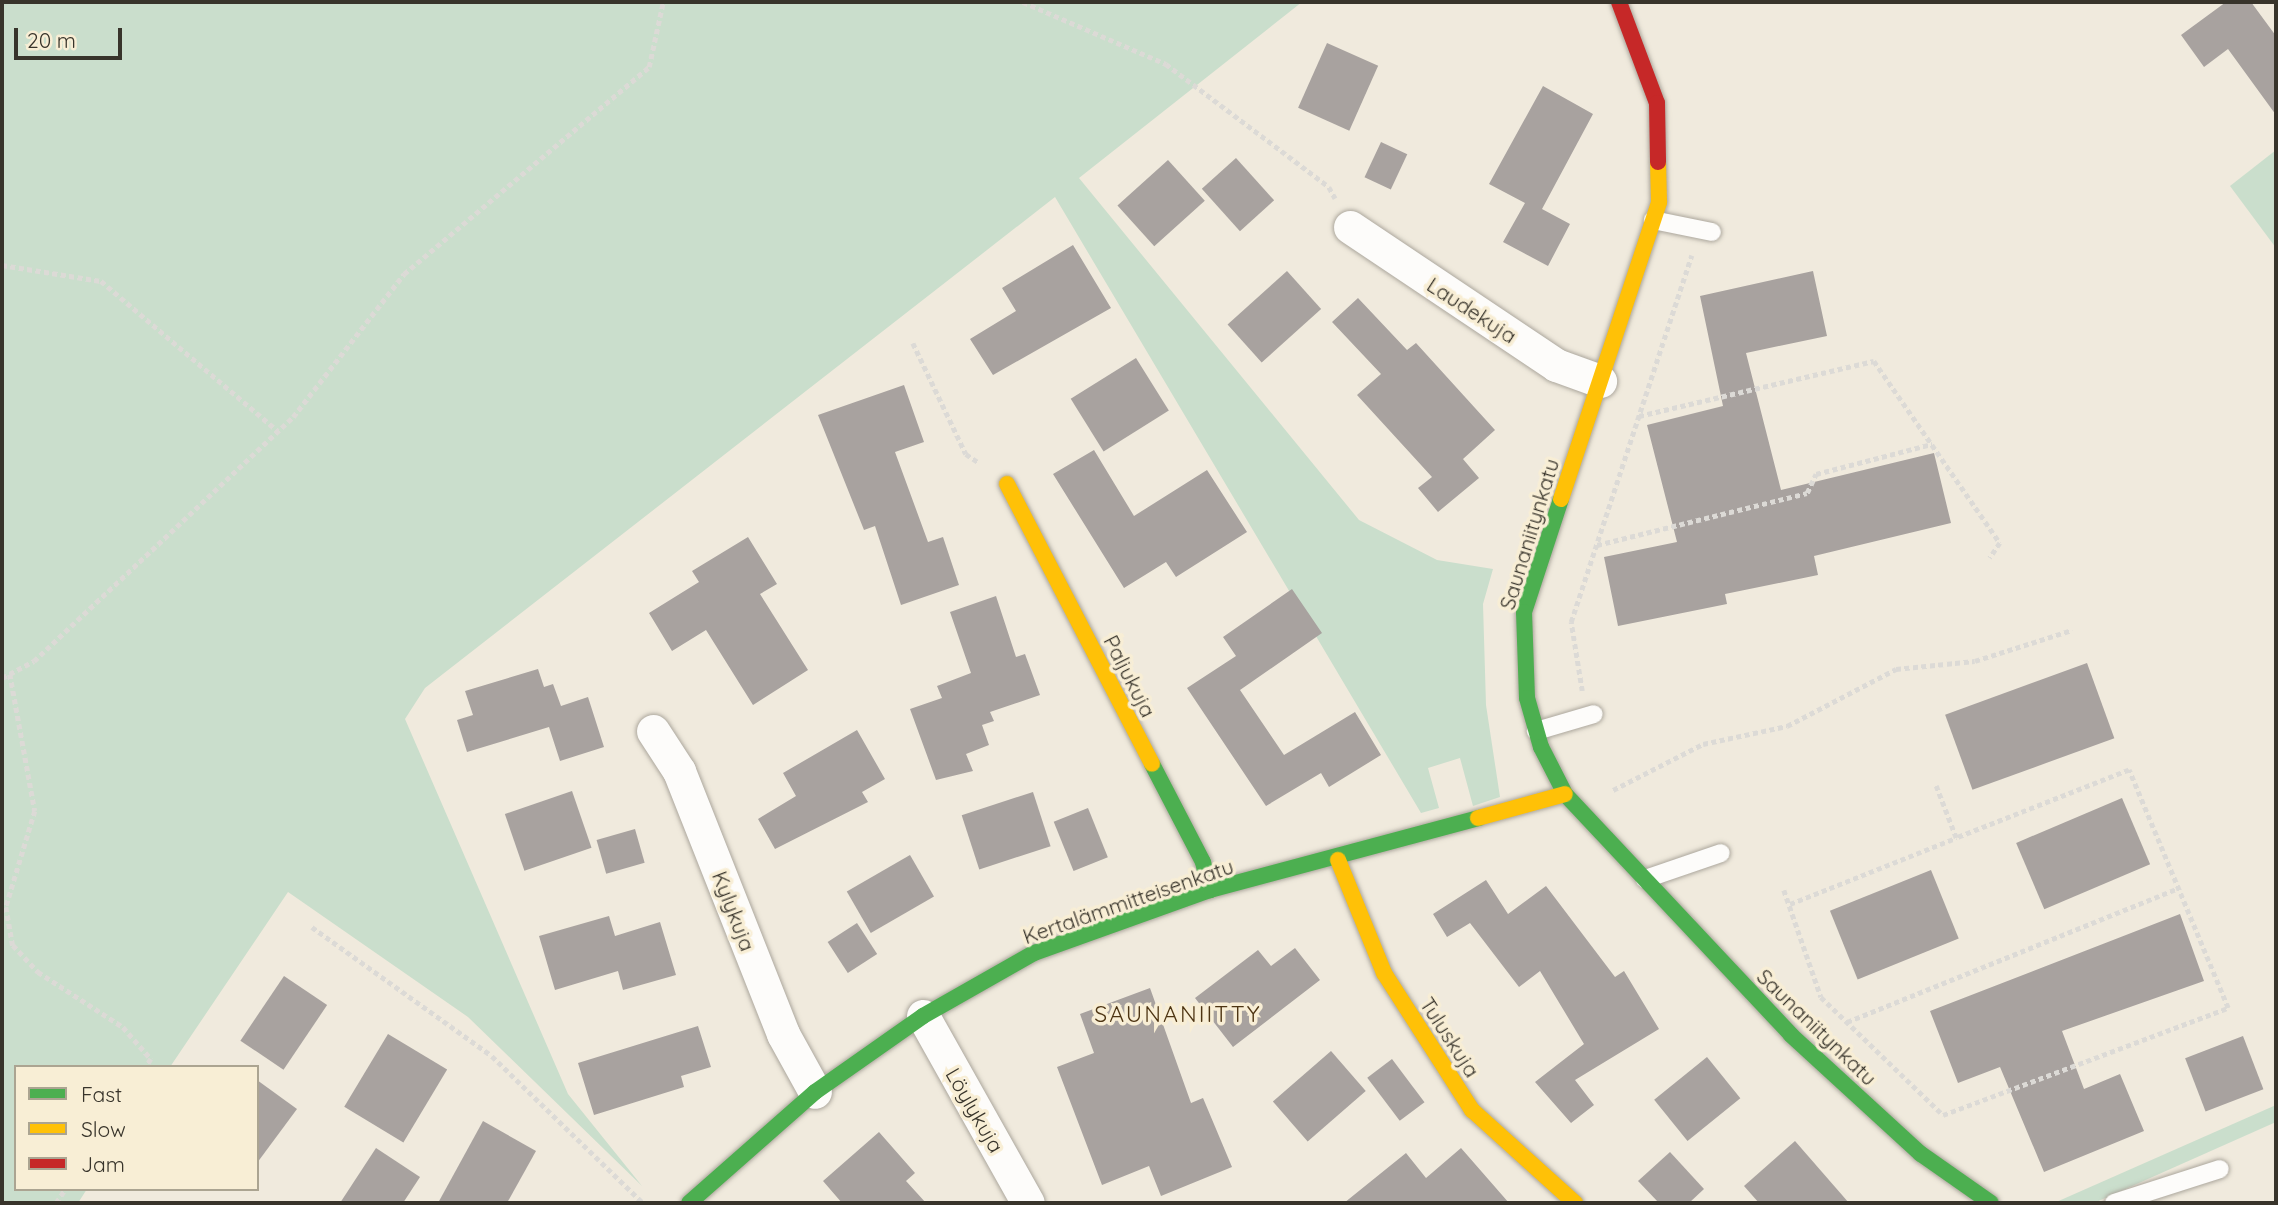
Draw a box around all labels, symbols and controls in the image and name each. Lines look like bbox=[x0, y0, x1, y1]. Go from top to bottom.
scale bar bbox=[18, 14, 126, 58]
text: 20 m bbox=[27, 27, 76, 53]
street label: Laudekuja bbox=[1422, 272, 1522, 348]
street label: Saunaniitynkatu bbox=[1494, 456, 1564, 612]
street label: Paljukuja bbox=[1099, 631, 1161, 721]
street label: Kertalämmitteisenkatu bbox=[1019, 853, 1237, 949]
street label: Kylykuja bbox=[707, 867, 761, 955]
street label: Saunaniitynkatu bbox=[1752, 964, 1882, 1090]
street label: Tuluskuja bbox=[1415, 992, 1485, 1082]
district label: SAUNANIITTY bbox=[1096, 1000, 1260, 1028]
street label: Löylykuja bbox=[941, 1063, 1009, 1157]
legend bbox=[14, 1065, 259, 1191]
text: Fast bbox=[81, 1081, 122, 1107]
text: Slow bbox=[81, 1116, 126, 1142]
text: Jam bbox=[81, 1151, 125, 1177]

